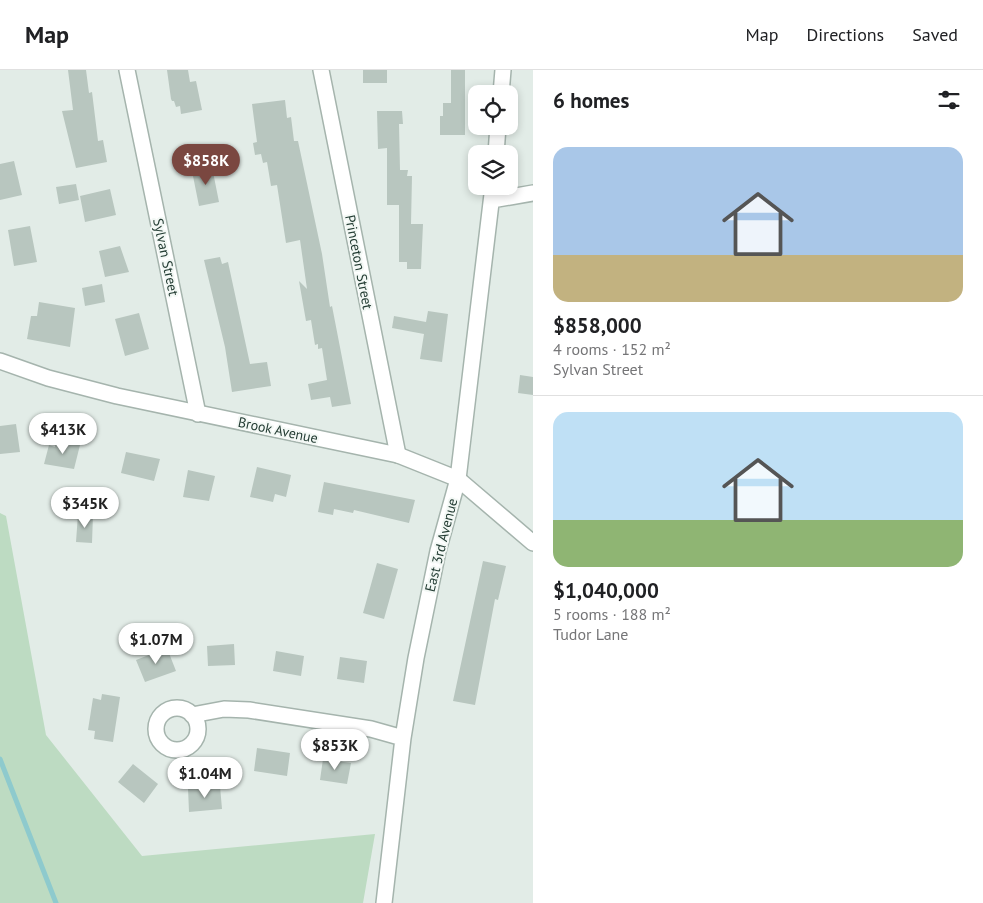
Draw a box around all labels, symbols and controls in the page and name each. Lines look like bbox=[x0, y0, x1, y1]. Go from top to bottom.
text: Map bbox=[25, 19, 69, 50]
text: Map bbox=[746, 23, 778, 46]
text: Directions bbox=[806, 23, 884, 46]
text: Saved bbox=[912, 23, 958, 46]
map controls bbox=[468, 85, 518, 195]
button: locate bbox=[468, 85, 518, 135]
icon: filters bbox=[935, 86, 963, 114]
text: 6 homes bbox=[553, 87, 629, 114]
pin: $858K bbox=[171, 144, 241, 186]
button: layers bbox=[468, 145, 518, 195]
text: $858K bbox=[183, 150, 229, 170]
icon: home bbox=[713, 179, 803, 269]
street label: Princeton Street bbox=[341, 213, 377, 311]
street label: Sylvan Street bbox=[149, 217, 183, 298]
text: $858,000 bbox=[553, 312, 642, 339]
text: 4 rooms · 152 m² bbox=[553, 339, 671, 359]
text: Sylvan Street bbox=[553, 359, 643, 379]
pin: $413K bbox=[28, 412, 98, 455]
street label: Brook Avenue bbox=[236, 413, 320, 447]
text: $413K bbox=[40, 419, 86, 439]
icon: home bbox=[713, 445, 803, 535]
pin: $345K bbox=[50, 486, 120, 529]
text: $345K bbox=[62, 493, 108, 513]
street label: East 3rd Avenue bbox=[421, 496, 461, 594]
text: $1,040,000 bbox=[553, 577, 659, 604]
text: 5 rooms · 188 m² bbox=[553, 604, 671, 624]
pin: $1.07M bbox=[115, 622, 197, 665]
text: Tudor Lane bbox=[553, 624, 629, 644]
text: $1.07M bbox=[129, 629, 183, 649]
pin: $853K bbox=[300, 728, 370, 771]
text: $853K bbox=[312, 735, 358, 755]
pin: $1.04M bbox=[164, 756, 246, 799]
text: $1.04M bbox=[178, 763, 232, 783]

